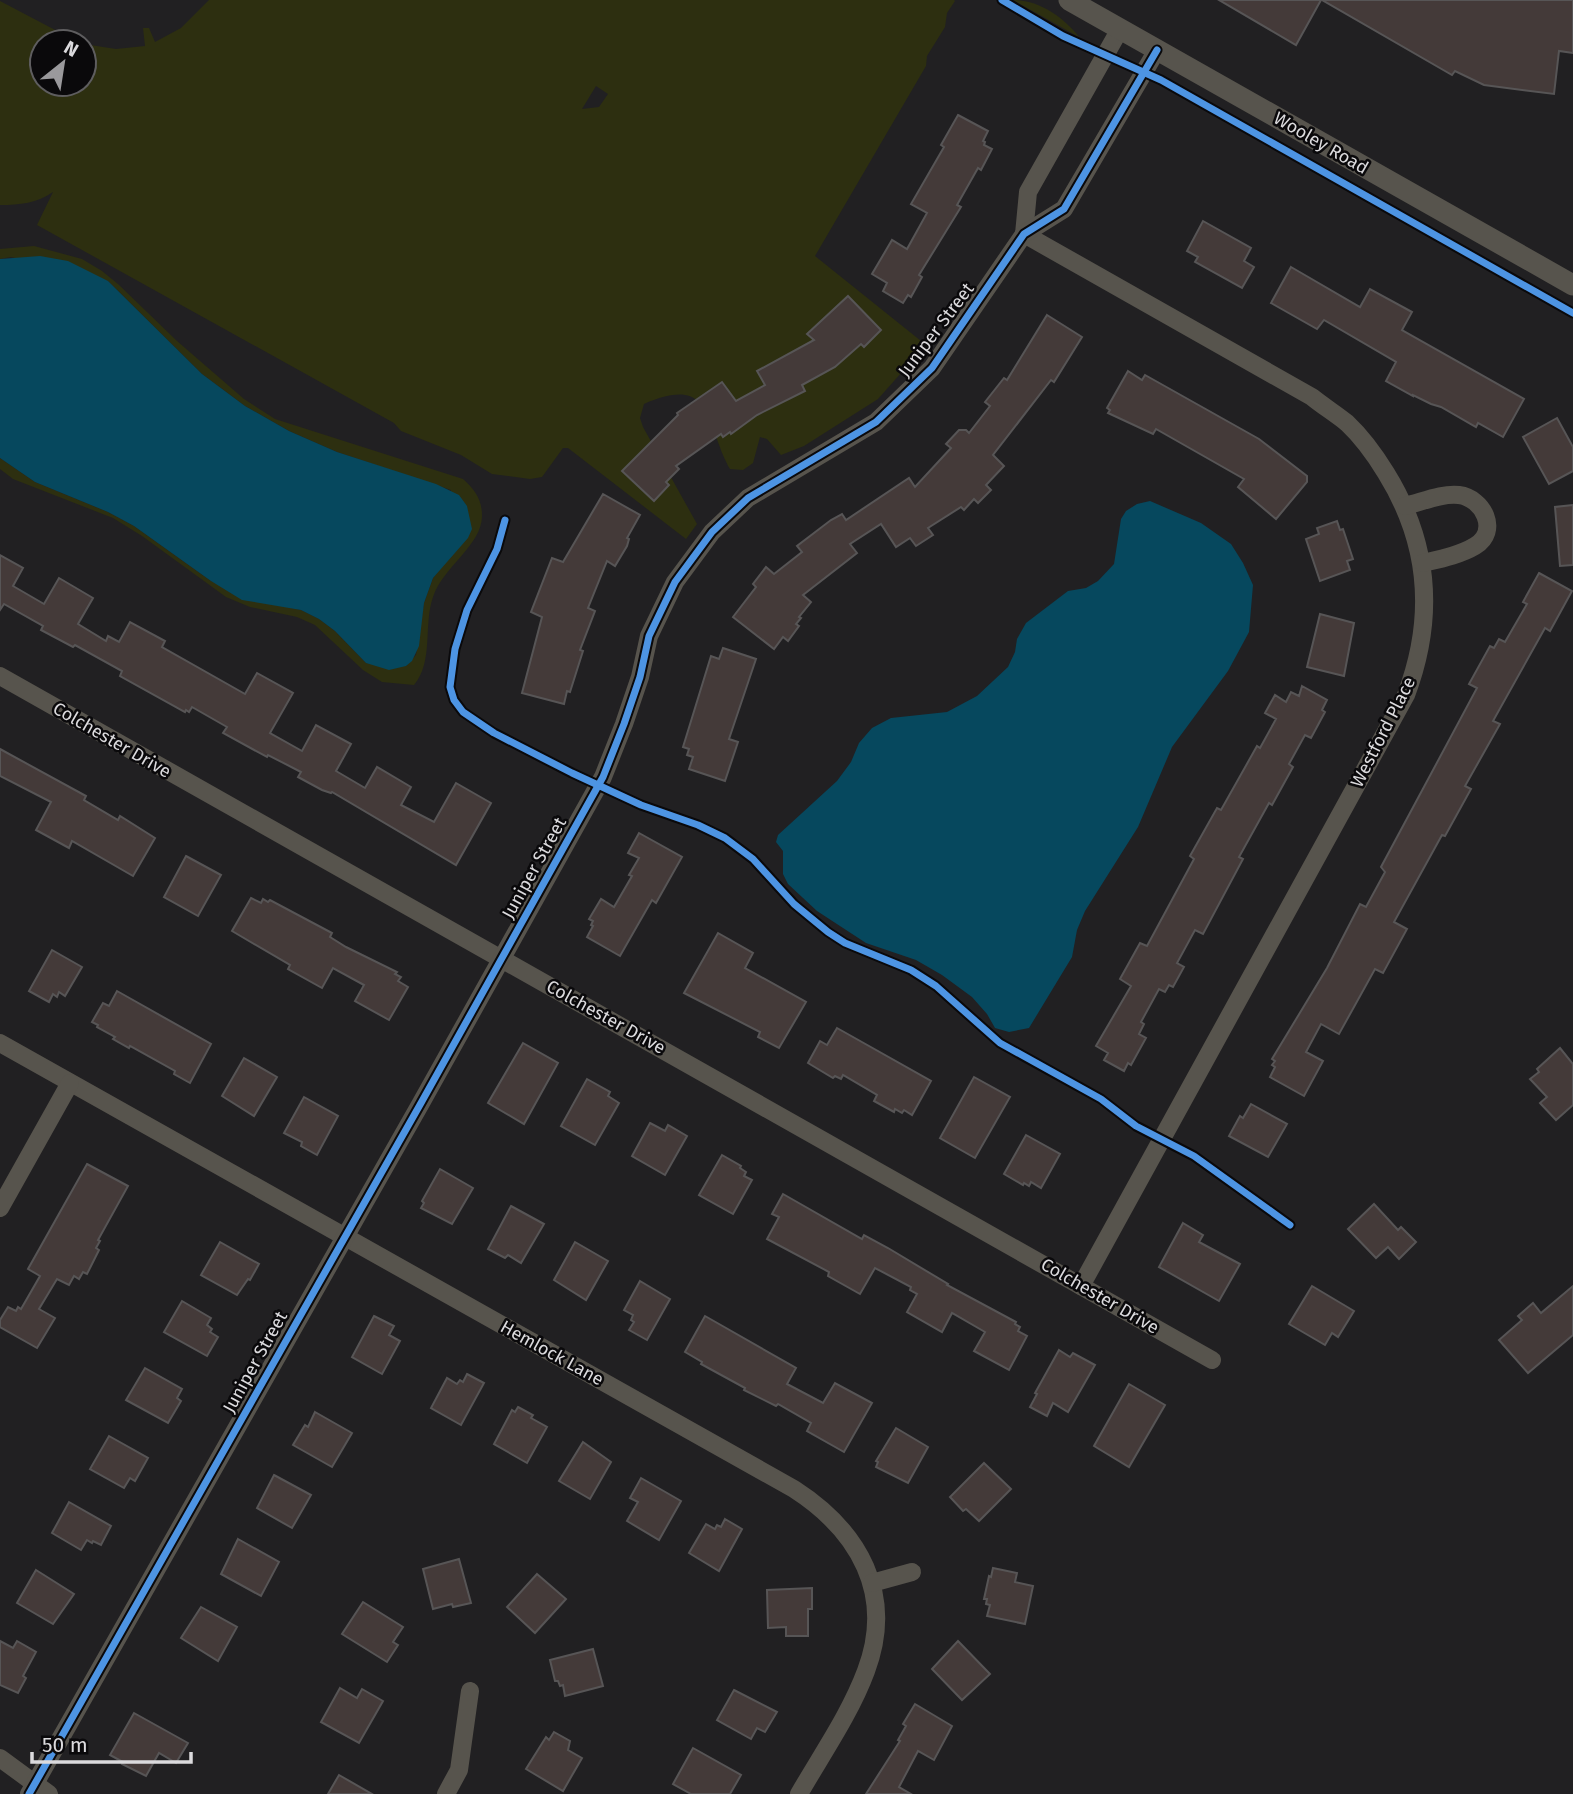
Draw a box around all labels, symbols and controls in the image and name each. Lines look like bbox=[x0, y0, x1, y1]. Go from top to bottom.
north arrow bbox=[28, 28, 98, 98]
text: N bbox=[60, 36, 82, 62]
street label: Wooley Road bbox=[1270, 107, 1372, 179]
street label: Juniper Street bbox=[893, 278, 979, 382]
street label: Westford Place bbox=[1346, 673, 1420, 791]
street label: Colchester Drive bbox=[49, 697, 175, 783]
street label: Juniper Street bbox=[497, 813, 571, 923]
street label: Colchester Drive bbox=[543, 975, 669, 1059]
street label: Colchester Drive bbox=[1037, 1253, 1163, 1339]
street label: Juniper Street bbox=[218, 1307, 292, 1417]
street label: Hemlock Lane bbox=[497, 1316, 607, 1390]
scale bar bbox=[32, 1720, 191, 1764]
text: 50 m bbox=[42, 1732, 88, 1758]

